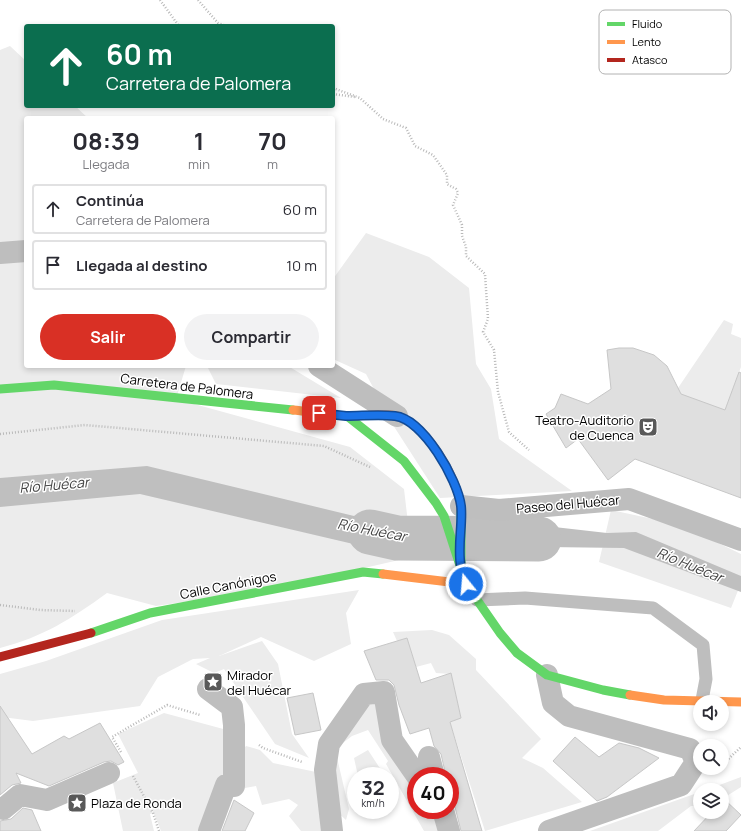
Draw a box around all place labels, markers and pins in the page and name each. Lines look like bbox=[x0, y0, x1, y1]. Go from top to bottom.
pin bbox=[302, 396, 336, 430]
place label: Teatro-Auditorio de Cuenca bbox=[535, 411, 634, 444]
theatre icon: Teatro-Auditorio de Cuenca bbox=[637, 416, 659, 438]
place label: Mirador del Huécar bbox=[227, 666, 292, 699]
place icon: Mirador del Huécar bbox=[202, 671, 224, 693]
place icon: Plaza de Ronda bbox=[66, 792, 88, 814]
place label: Plaza de Ronda bbox=[91, 794, 182, 812]

